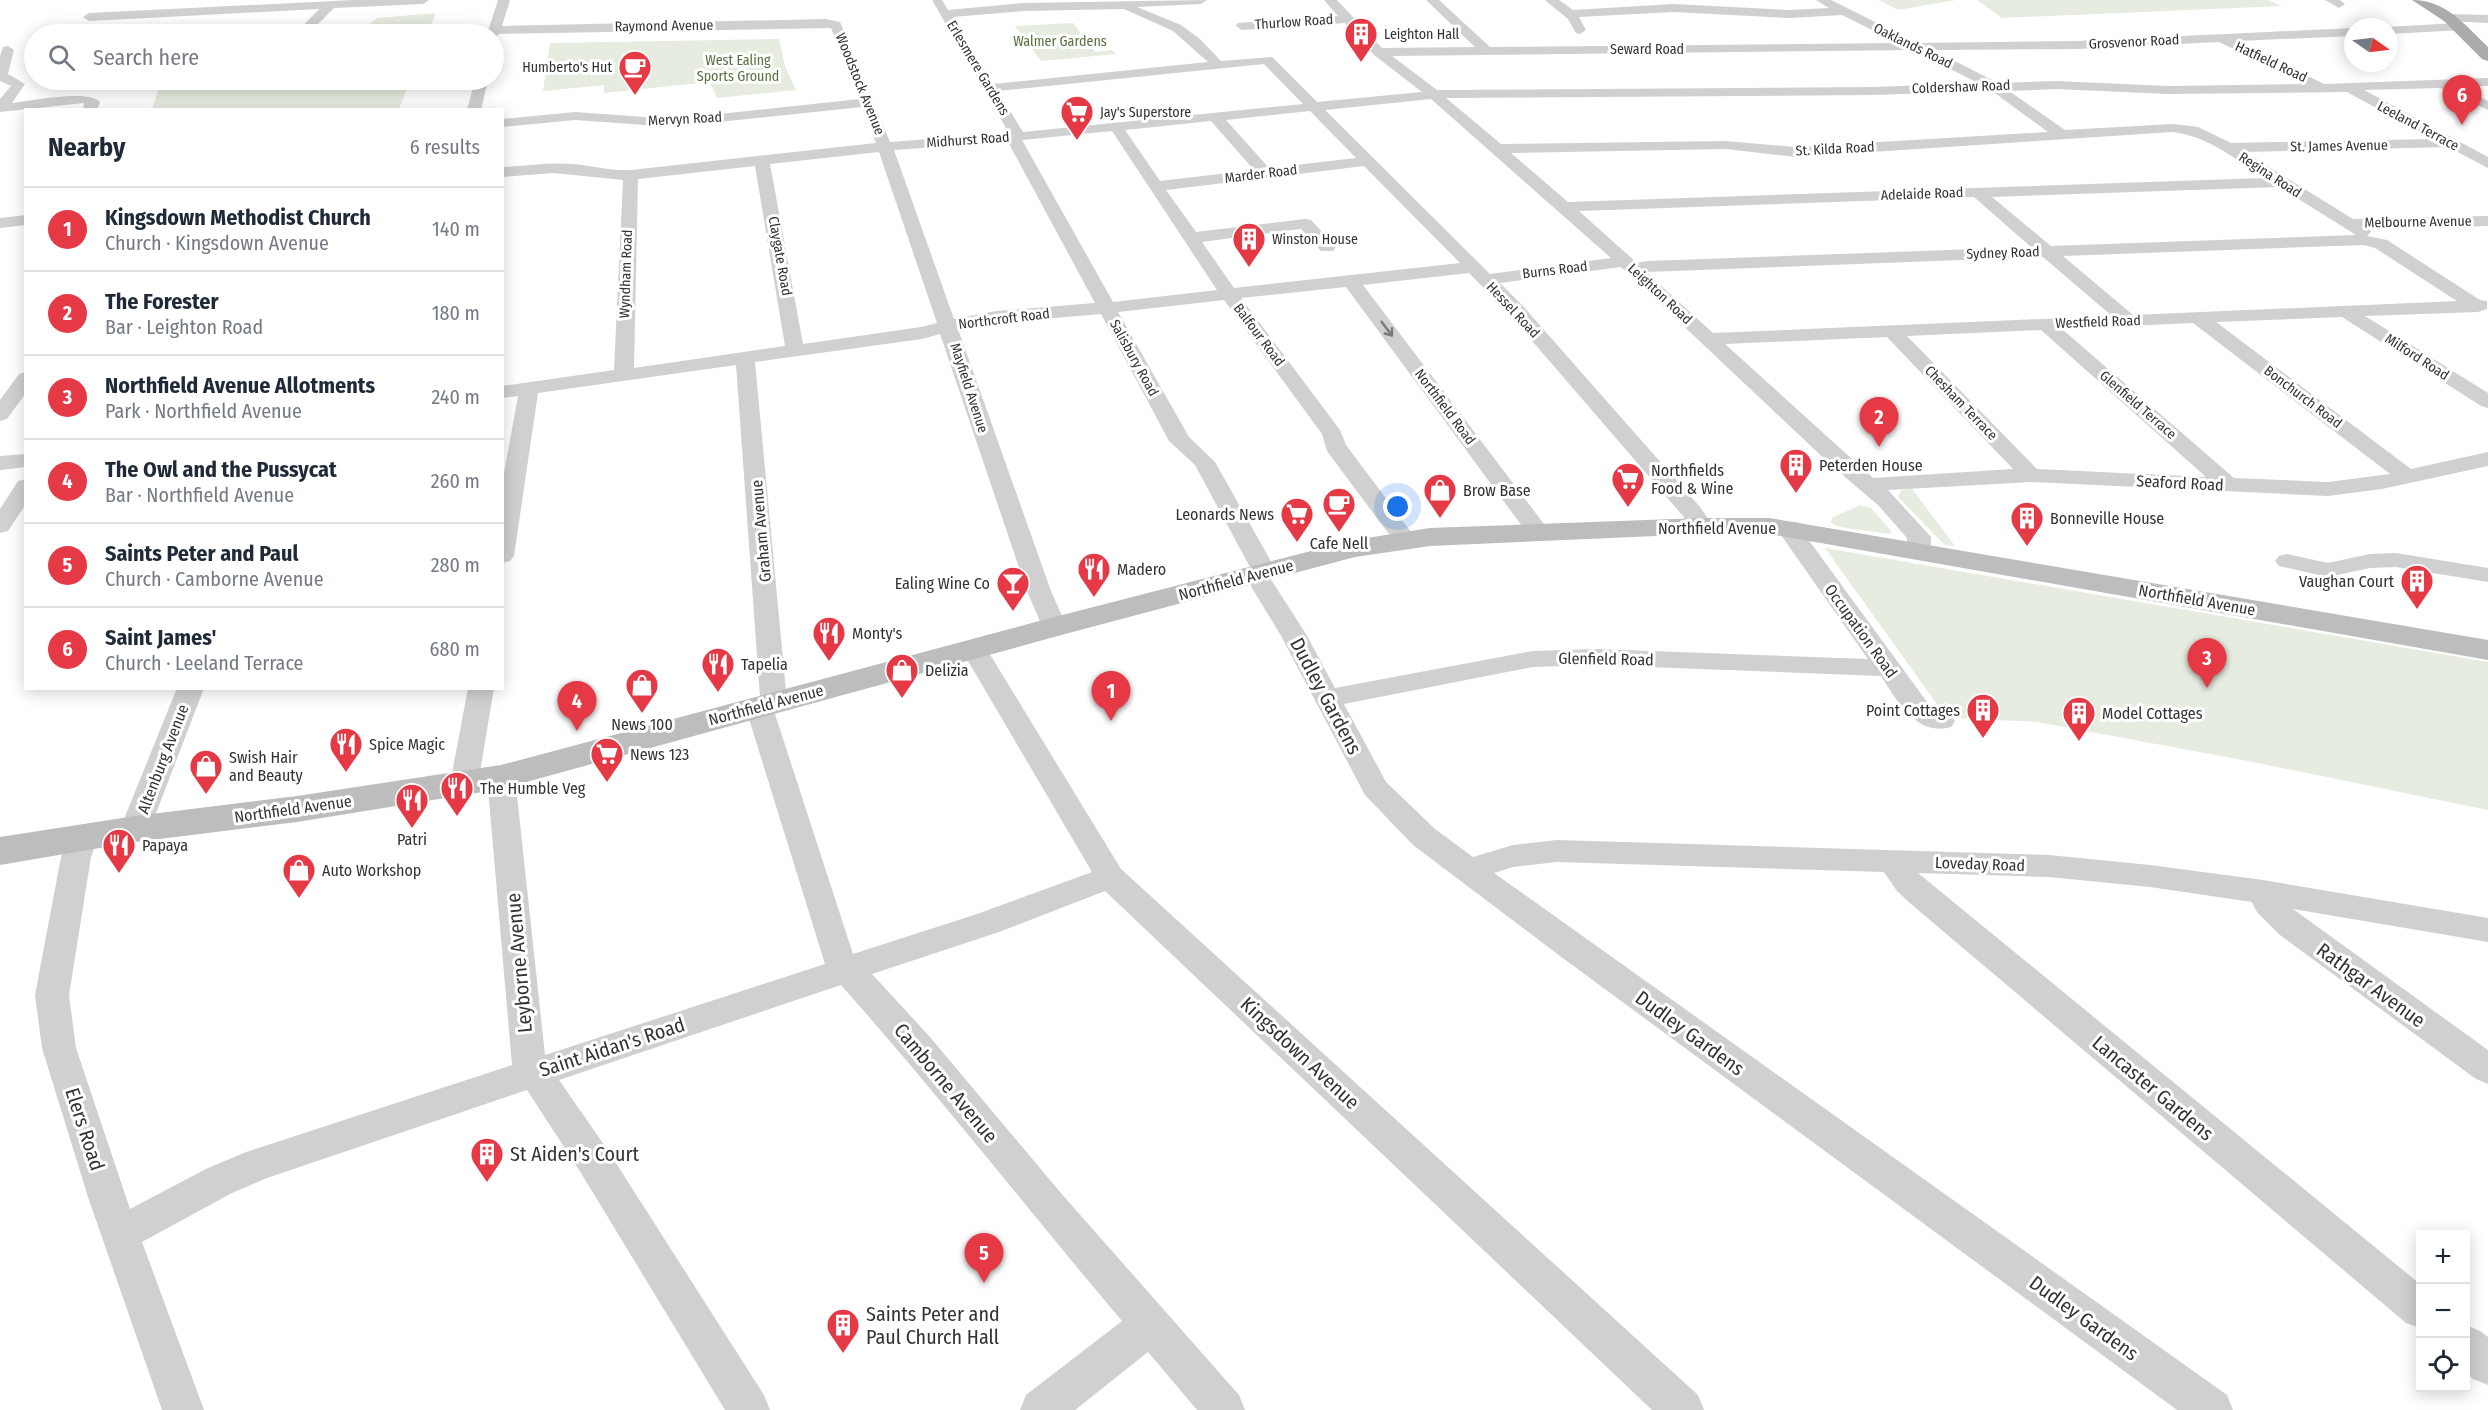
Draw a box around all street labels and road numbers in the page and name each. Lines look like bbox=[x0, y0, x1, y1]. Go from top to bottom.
street label: Thurlow Road bbox=[1254, 11, 1334, 33]
street label: Raymond Avenue bbox=[614, 17, 714, 35]
street label: Erlesmere Gardens bbox=[943, 18, 1013, 118]
street label: Oaklands Road bbox=[1871, 20, 1955, 72]
street label: Woodstock Avenue bbox=[832, 31, 888, 137]
street label: Grosvenor Road bbox=[2088, 31, 2180, 53]
street label: Hatfield Road bbox=[2232, 38, 2310, 86]
street label: Seward Road bbox=[1610, 41, 1684, 58]
street label: Coldershaw Road bbox=[1911, 77, 2011, 97]
street label: Leeland Terrace bbox=[2374, 97, 2462, 155]
street label: Mervyn Road bbox=[648, 109, 722, 129]
street label: Midhurst Road bbox=[926, 129, 1010, 151]
street label: St. James Avenue bbox=[2290, 137, 2388, 155]
street label: St. Kilda Road bbox=[1795, 138, 1875, 160]
street label: Regina Road bbox=[2236, 149, 2304, 201]
street label: Marder Road bbox=[1224, 161, 1298, 187]
street label: Adelaide Road bbox=[1880, 184, 1964, 204]
street label: Melbourne Avenue bbox=[2364, 213, 2472, 231]
street label: Claygate Road bbox=[765, 215, 795, 297]
street label: Wyndham Road bbox=[616, 229, 636, 319]
street label: Sydney Road bbox=[1966, 243, 2040, 263]
street label: Burns Road bbox=[1521, 258, 1589, 282]
street label: Leighton Road bbox=[1624, 260, 1696, 328]
street label: Hessel Road bbox=[1483, 279, 1543, 341]
street label: Balfour Road bbox=[1230, 300, 1288, 370]
street label: Northcroft Road bbox=[957, 305, 1051, 333]
street label: Westfield Road bbox=[2055, 312, 2141, 332]
street label: Salisbury Road bbox=[1106, 317, 1162, 399]
street label: Milford Road bbox=[2382, 330, 2452, 384]
street label: Mayfield Avenue bbox=[946, 341, 992, 435]
street label: Chesham Terrace bbox=[1921, 362, 2001, 444]
street label: Bonchurch Road bbox=[2261, 362, 2345, 432]
street label: Northfield Road bbox=[1411, 366, 1479, 448]
street label: Glenfield Terrace bbox=[2096, 367, 2180, 443]
street label: Seaford Road bbox=[2136, 471, 2224, 495]
street label: Graham Avenue bbox=[747, 479, 775, 583]
street label: Northfield Avenue bbox=[1658, 519, 1776, 538]
street label: Northfield Avenue bbox=[1176, 556, 1296, 604]
street label: Northfield Avenue bbox=[2137, 580, 2257, 620]
street label: Occupation Road bbox=[1821, 581, 1901, 681]
street label: Dudley Gardens bbox=[1285, 634, 1367, 758]
street label: Glenfield Road bbox=[1558, 649, 1654, 669]
street label: Northfield Avenue bbox=[706, 681, 826, 729]
street label: Altenburg Avenue bbox=[133, 702, 193, 816]
street label: Northfield Avenue bbox=[233, 791, 353, 827]
street label: Loveday Road bbox=[1935, 853, 2025, 875]
street label: Leyborne Avenue bbox=[501, 892, 537, 1034]
street label: Rathgar Avenue bbox=[2312, 938, 2430, 1032]
street label: Dudley Gardens bbox=[1631, 985, 1749, 1081]
street label: Kingsdown Avenue bbox=[1236, 992, 1364, 1114]
street label: Saint Aidan's Road bbox=[536, 1012, 688, 1082]
street label: Camborne Avenue bbox=[889, 1018, 1003, 1148]
street label: Lancaster Gardens bbox=[2088, 1030, 2218, 1146]
street label: Elers Road bbox=[60, 1085, 110, 1173]
street label: Dudley Gardens bbox=[2025, 1270, 2143, 1366]

